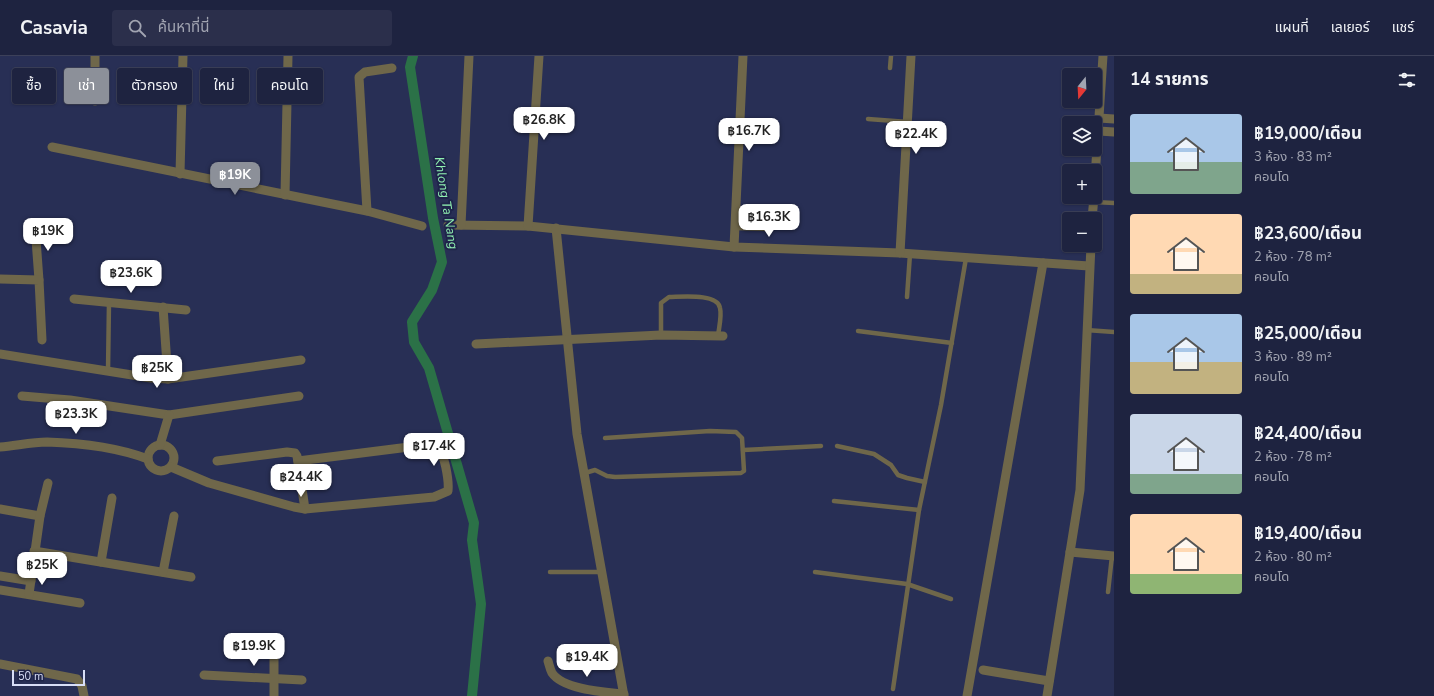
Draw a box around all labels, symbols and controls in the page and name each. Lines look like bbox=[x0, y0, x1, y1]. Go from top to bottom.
search box bbox=[112, 10, 392, 46]
text: Casavia bbox=[20, 15, 88, 41]
icon: search bbox=[126, 17, 148, 39]
text: ค้นหาที่นี่ bbox=[158, 17, 209, 37]
text: แผนที่ bbox=[1275, 18, 1309, 37]
text: เลเยอร์ bbox=[1331, 18, 1370, 37]
text: แชร์ bbox=[1392, 18, 1414, 37]
chip: ซื้อ bbox=[12, 68, 56, 104]
chip: เช่า bbox=[64, 68, 109, 104]
chip: ตัวกรอง bbox=[117, 68, 192, 104]
chip: ใหม่ bbox=[200, 68, 249, 104]
chip: คอนโด bbox=[257, 68, 323, 104]
north arrow bbox=[1062, 68, 1102, 108]
map controls bbox=[1062, 68, 1102, 252]
text: 14 รายการ bbox=[1130, 68, 1209, 91]
icon: filters bbox=[1396, 69, 1418, 91]
pin: ฿26.8K bbox=[511, 107, 577, 141]
text: ฿26.8K bbox=[523, 111, 565, 129]
button: layers bbox=[1062, 116, 1102, 156]
pin: ฿16.7K bbox=[716, 118, 782, 152]
pin: ฿22.4K bbox=[883, 121, 949, 155]
text: ฿16.7K bbox=[728, 122, 770, 140]
text: ฿19,000/เดือน bbox=[1254, 122, 1362, 145]
text: ฿22.4K bbox=[895, 125, 937, 143]
icon: home bbox=[1162, 130, 1210, 178]
text: 3 ห้อง · 83 m² bbox=[1254, 148, 1332, 166]
water label: Khlong Ta Nang bbox=[430, 155, 462, 251]
pin: ฿19K bbox=[211, 162, 259, 196]
button: + bbox=[1062, 164, 1102, 204]
text: ฿19K bbox=[219, 166, 251, 184]
text: คอนโด bbox=[1254, 168, 1289, 186]
pin: ฿16.3K bbox=[736, 204, 802, 238]
text: ฿16.3K bbox=[748, 208, 790, 226]
button: − bbox=[1062, 212, 1102, 252]
pin: ฿19K bbox=[24, 218, 72, 252]
text: ฿19K bbox=[32, 222, 64, 240]
text: ฿23,600/เดือน bbox=[1254, 222, 1362, 245]
icon: home bbox=[1162, 230, 1210, 278]
text: 2 ห้อง · 78 m² bbox=[1254, 248, 1332, 266]
pin: ฿23.6K bbox=[98, 260, 164, 294]
text: ฿23.6K bbox=[110, 264, 152, 282]
text: คอนโด bbox=[1254, 268, 1289, 286]
text: ฿25,000/เดือน bbox=[1254, 322, 1362, 345]
icon: home bbox=[1162, 330, 1210, 378]
text: 3 ห้อง · 89 m² bbox=[1254, 348, 1332, 366]
pin: ฿25K bbox=[133, 355, 181, 389]
text: ฿25K bbox=[141, 359, 173, 377]
text: คอนโด bbox=[1254, 368, 1289, 386]
pin: ฿23.3K bbox=[43, 401, 109, 435]
text: ฿23.3K bbox=[55, 405, 97, 423]
text: ฿24,400/เดือน bbox=[1254, 422, 1362, 445]
icon: home bbox=[1162, 430, 1210, 478]
pin: ฿17.4K bbox=[401, 433, 467, 467]
text: ฿17.4K bbox=[413, 437, 455, 455]
text: 2 ห้อง · 78 m² bbox=[1254, 448, 1332, 466]
pin: ฿24.4K bbox=[268, 464, 334, 498]
text: ฿24.4K bbox=[280, 468, 322, 486]
text: คอนโด bbox=[1254, 468, 1289, 486]
text: ฿19,400/เดือน bbox=[1254, 522, 1362, 545]
icon: home bbox=[1162, 530, 1210, 578]
text: 2 ห้อง · 80 m² bbox=[1254, 548, 1332, 566]
pin: ฿25K bbox=[18, 552, 66, 586]
text: ฿25K bbox=[26, 556, 58, 574]
text: คอนโด bbox=[1254, 568, 1289, 586]
pin: ฿19.9K bbox=[221, 633, 287, 667]
text: ฿19.9K bbox=[233, 637, 275, 655]
pin: ฿19.4K bbox=[554, 644, 620, 678]
text: ฿19.4K bbox=[566, 648, 608, 666]
scale bar bbox=[12, 668, 85, 687]
text: 50 m bbox=[18, 669, 43, 684]

